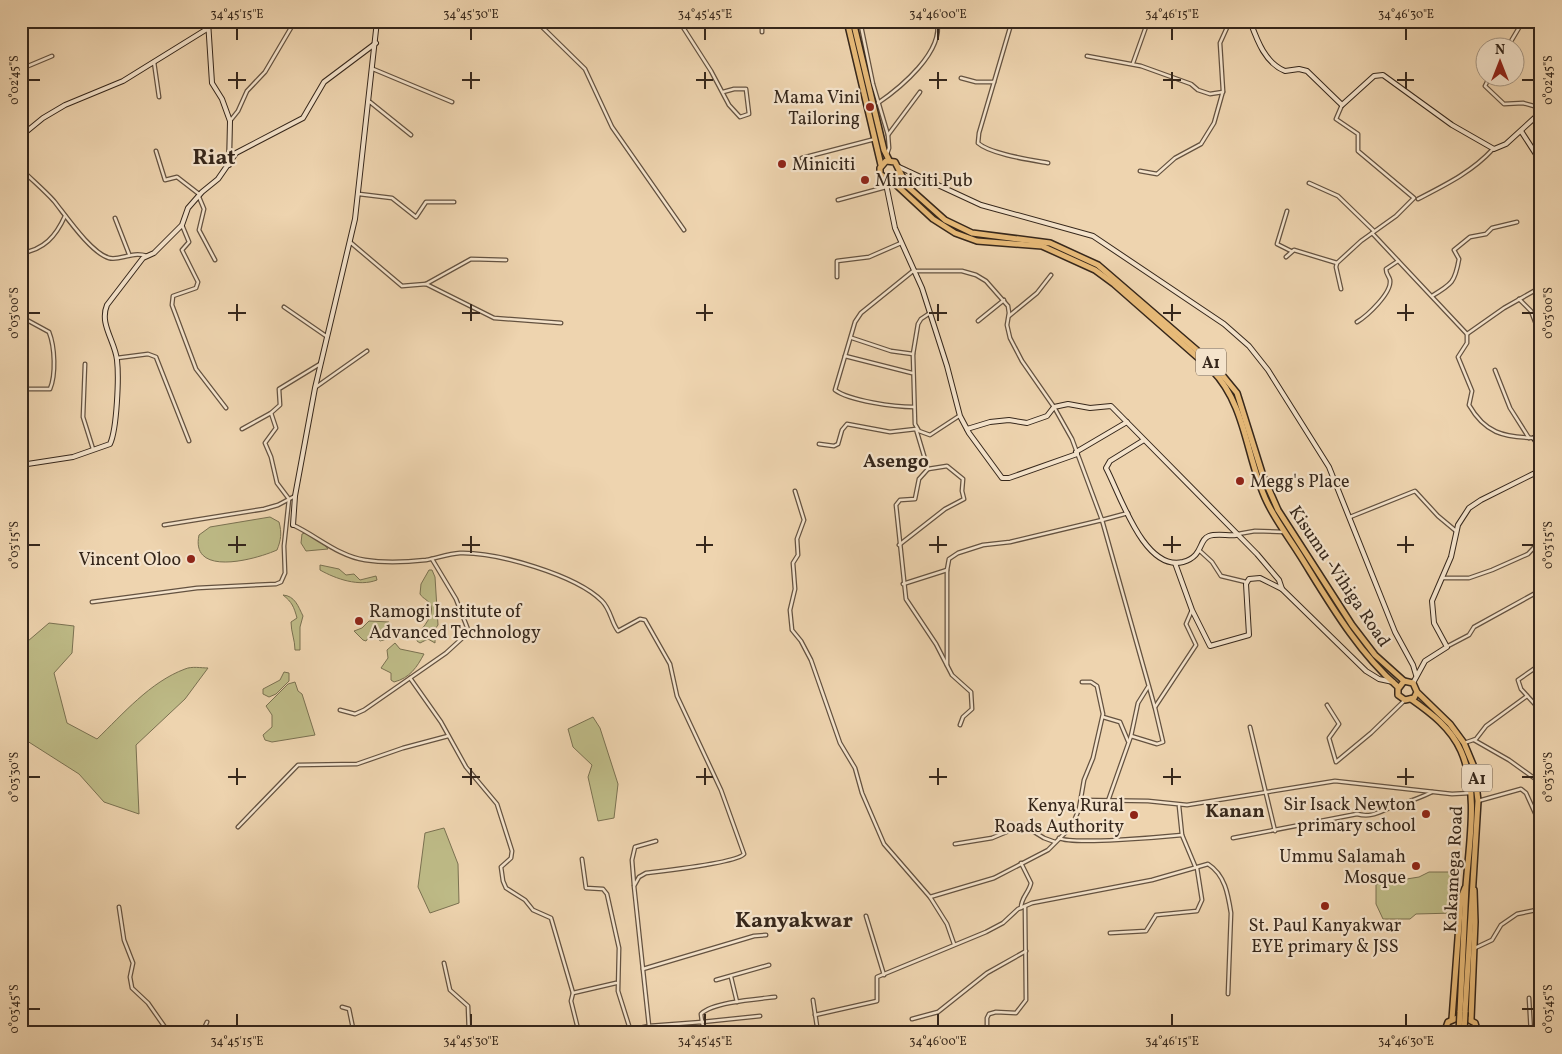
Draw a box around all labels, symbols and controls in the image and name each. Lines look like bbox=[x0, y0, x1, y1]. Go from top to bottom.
text: 34°45'15"E bbox=[210, 7, 264, 23]
text: 34°45'30"E bbox=[443, 7, 499, 23]
text: 34°45'45"E bbox=[678, 7, 732, 23]
text: 34°46'00"E bbox=[909, 7, 967, 23]
text: 34°46'15"E bbox=[1145, 7, 1199, 23]
text: 34°46'30"E bbox=[1378, 7, 1434, 23]
north arrow bbox=[1474, 38, 1524, 88]
text: N bbox=[1495, 41, 1505, 60]
text: 0°02'45"S bbox=[7, 55, 23, 105]
text: 0°02'45"S bbox=[1541, 55, 1557, 105]
place label: Mama Vini Tailoring bbox=[773, 86, 860, 132]
marker: Mama Vini Tailoring bbox=[864, 101, 876, 113]
district label: Riat bbox=[192, 143, 236, 174]
place label: Miniciti bbox=[792, 153, 856, 178]
marker: Miniciti bbox=[776, 158, 788, 170]
place label: Miniciti Pub bbox=[875, 169, 973, 194]
marker: Miniciti Pub bbox=[859, 174, 871, 186]
text: 0°03'00"S bbox=[7, 287, 23, 339]
text: 0°03'00"S bbox=[1541, 287, 1557, 339]
road number: A1 bbox=[1196, 348, 1226, 376]
district label: Asengo bbox=[863, 449, 929, 475]
place label: Megg's Place bbox=[1250, 470, 1350, 495]
marker: Megg's Place bbox=[1234, 475, 1246, 487]
street label: Kisumu -Vihiga Road bbox=[1282, 501, 1395, 653]
text: 0°03'15"S bbox=[7, 521, 23, 569]
text: 0°03'15"S bbox=[1541, 521, 1557, 569]
place label: Vincent Oloo bbox=[78, 548, 181, 573]
marker: Vincent Oloo bbox=[185, 553, 197, 565]
place label: Ramogi Institute of Advanced Technology bbox=[369, 600, 541, 646]
marker: Ramogi Institute of Advanced Technology bbox=[353, 615, 365, 627]
text: 0°03'30"S bbox=[7, 752, 23, 802]
text: 0°03'30"S bbox=[1541, 752, 1557, 802]
road number: A1 bbox=[1462, 764, 1492, 791]
place label: Sir Isack Newton primary school bbox=[1283, 793, 1416, 839]
place label: Kenya Rural Roads Authority bbox=[994, 794, 1124, 840]
district label: Kanan bbox=[1205, 799, 1265, 825]
street label: Kakamega Road bbox=[1439, 805, 1470, 933]
marker: Sir Isack Newton primary school bbox=[1420, 808, 1432, 820]
marker: Kenya Rural Roads Authority bbox=[1128, 809, 1140, 821]
place label: Ummu Salamah Mosque bbox=[1279, 845, 1406, 891]
marker: Ummu Salamah Mosque bbox=[1410, 860, 1422, 872]
marker: St. Paul Kanyakwar EYE primary & JSS bbox=[1319, 900, 1331, 912]
district label: Kanyakwar bbox=[735, 906, 854, 937]
place label: St. Paul Kanyakwar EYE primary & JSS bbox=[1249, 914, 1402, 960]
text: 0°03'45"S bbox=[7, 984, 23, 1034]
text: 0°03'45"S bbox=[1541, 984, 1557, 1034]
text: 34°45'15"E bbox=[210, 1034, 264, 1050]
text: 34°45'30"E bbox=[443, 1034, 499, 1050]
text: 34°45'45"E bbox=[678, 1034, 732, 1050]
text: 34°46'00"E bbox=[909, 1034, 967, 1050]
text: 34°46'15"E bbox=[1145, 1034, 1199, 1050]
text: 34°46'30"E bbox=[1378, 1034, 1434, 1050]

